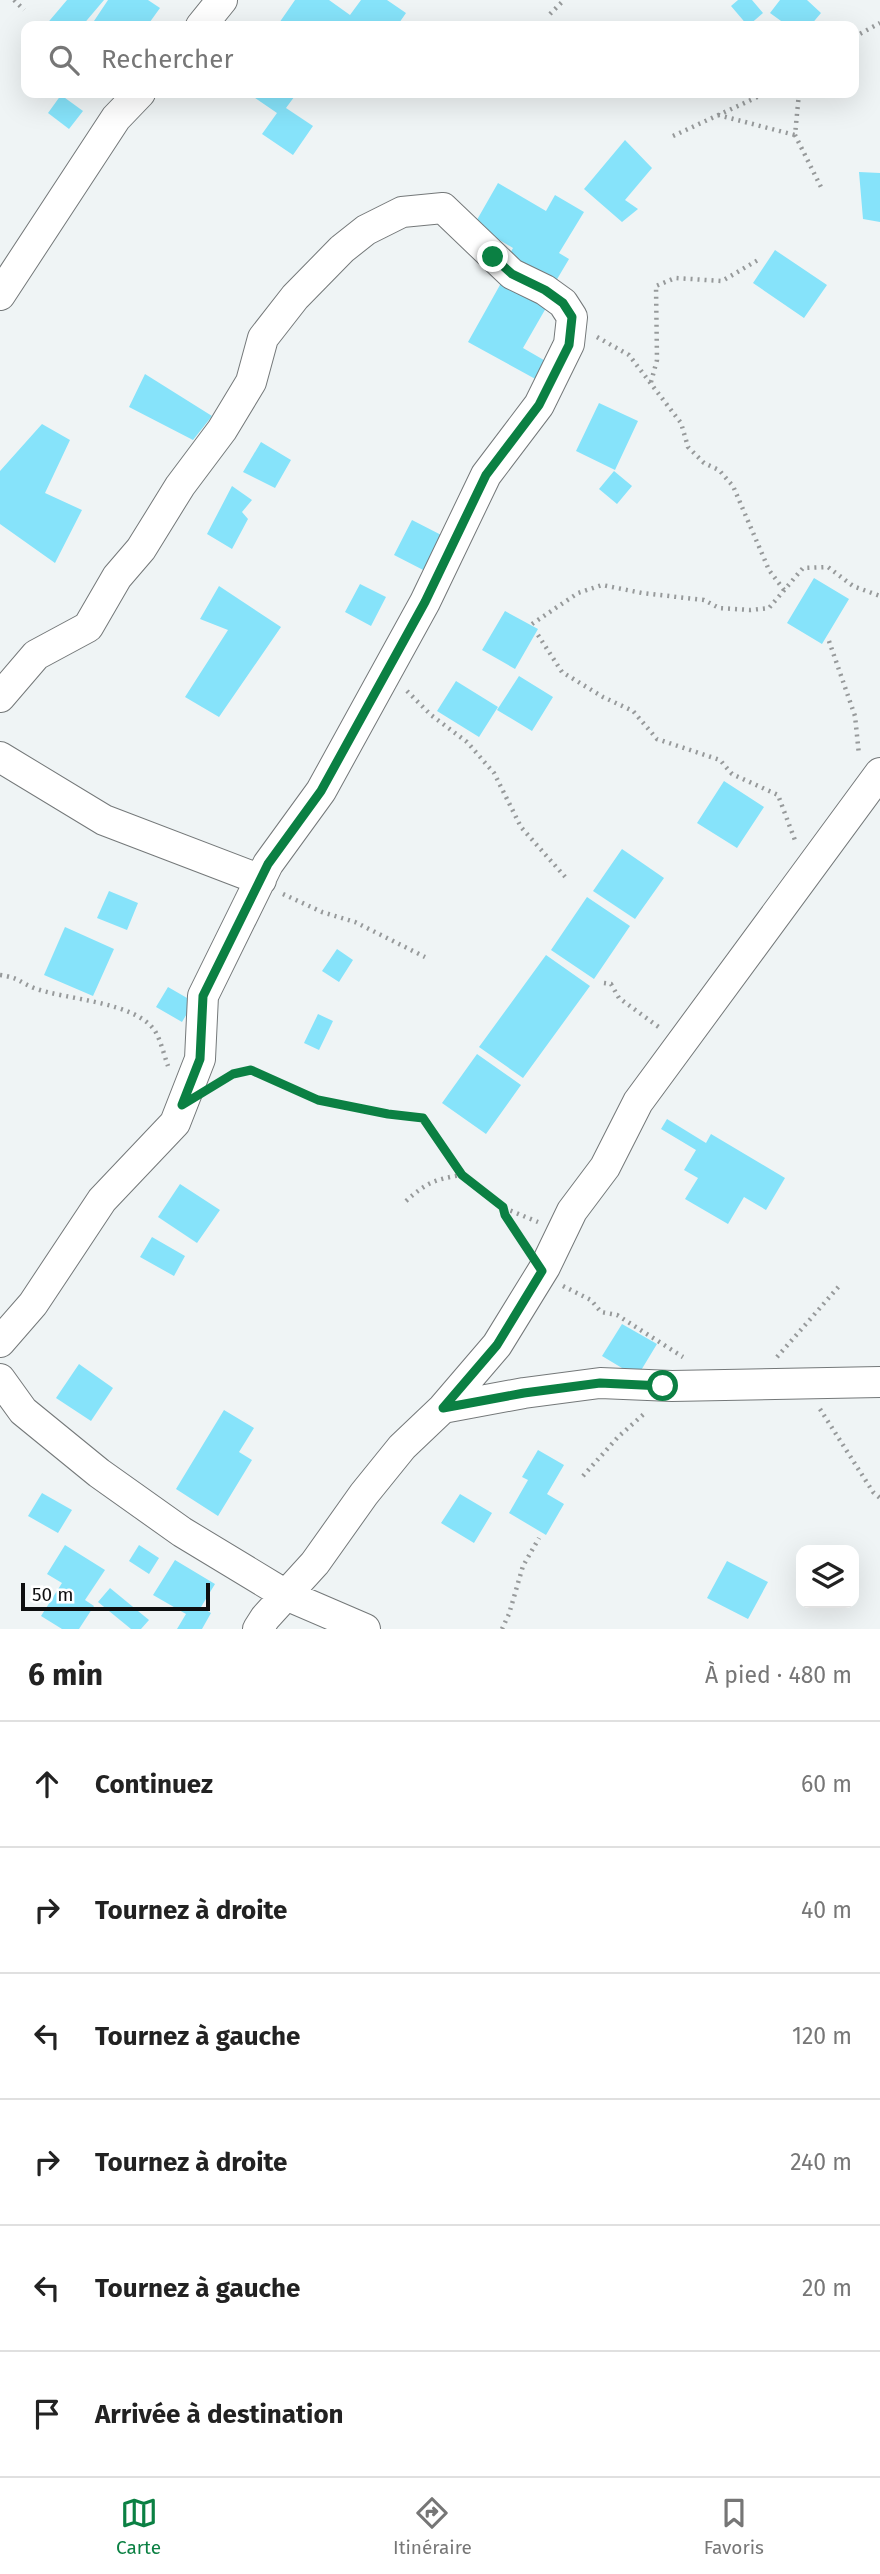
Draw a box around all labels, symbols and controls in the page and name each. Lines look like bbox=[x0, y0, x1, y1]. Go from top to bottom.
search box bbox=[21, 21, 859, 98]
icon: search bbox=[45, 41, 83, 79]
text: Rechercher bbox=[101, 44, 233, 75]
route end bbox=[477, 241, 508, 272]
route start bbox=[647, 1370, 678, 1401]
map controls bbox=[796, 1545, 859, 1608]
button: layers bbox=[796, 1545, 859, 1608]
scale bar bbox=[21, 1580, 210, 1612]
text: 50 m bbox=[32, 1583, 73, 1606]
text: 6 min bbox=[28, 1657, 103, 1693]
text: À pied · 480 m bbox=[705, 1661, 852, 1689]
icon: ahead bbox=[28, 1765, 66, 1803]
text: Continuez bbox=[95, 1769, 213, 1800]
text: 60 m bbox=[801, 1770, 852, 1798]
icon: right bbox=[28, 1891, 66, 1929]
text: Tournez à droite bbox=[95, 1895, 287, 1926]
text: 40 m bbox=[801, 1896, 852, 1924]
icon: left bbox=[28, 2017, 66, 2055]
text: Tournez à gauche bbox=[95, 2021, 300, 2052]
text: 120 m bbox=[792, 2022, 852, 2050]
icon: right bbox=[28, 2143, 66, 2181]
text: Tournez à droite bbox=[95, 2147, 287, 2178]
text: 240 m bbox=[790, 2148, 852, 2176]
icon: left bbox=[28, 2269, 66, 2307]
text: Tournez à gauche bbox=[95, 2273, 300, 2304]
text: 20 m bbox=[802, 2274, 852, 2302]
icon: arrive bbox=[28, 2395, 66, 2433]
text: Arrivée à destination bbox=[95, 2399, 344, 2430]
tab: Carte bbox=[116, 2494, 161, 2559]
tab: Itinéraire bbox=[393, 2494, 472, 2559]
tab: Favoris bbox=[704, 2494, 764, 2559]

